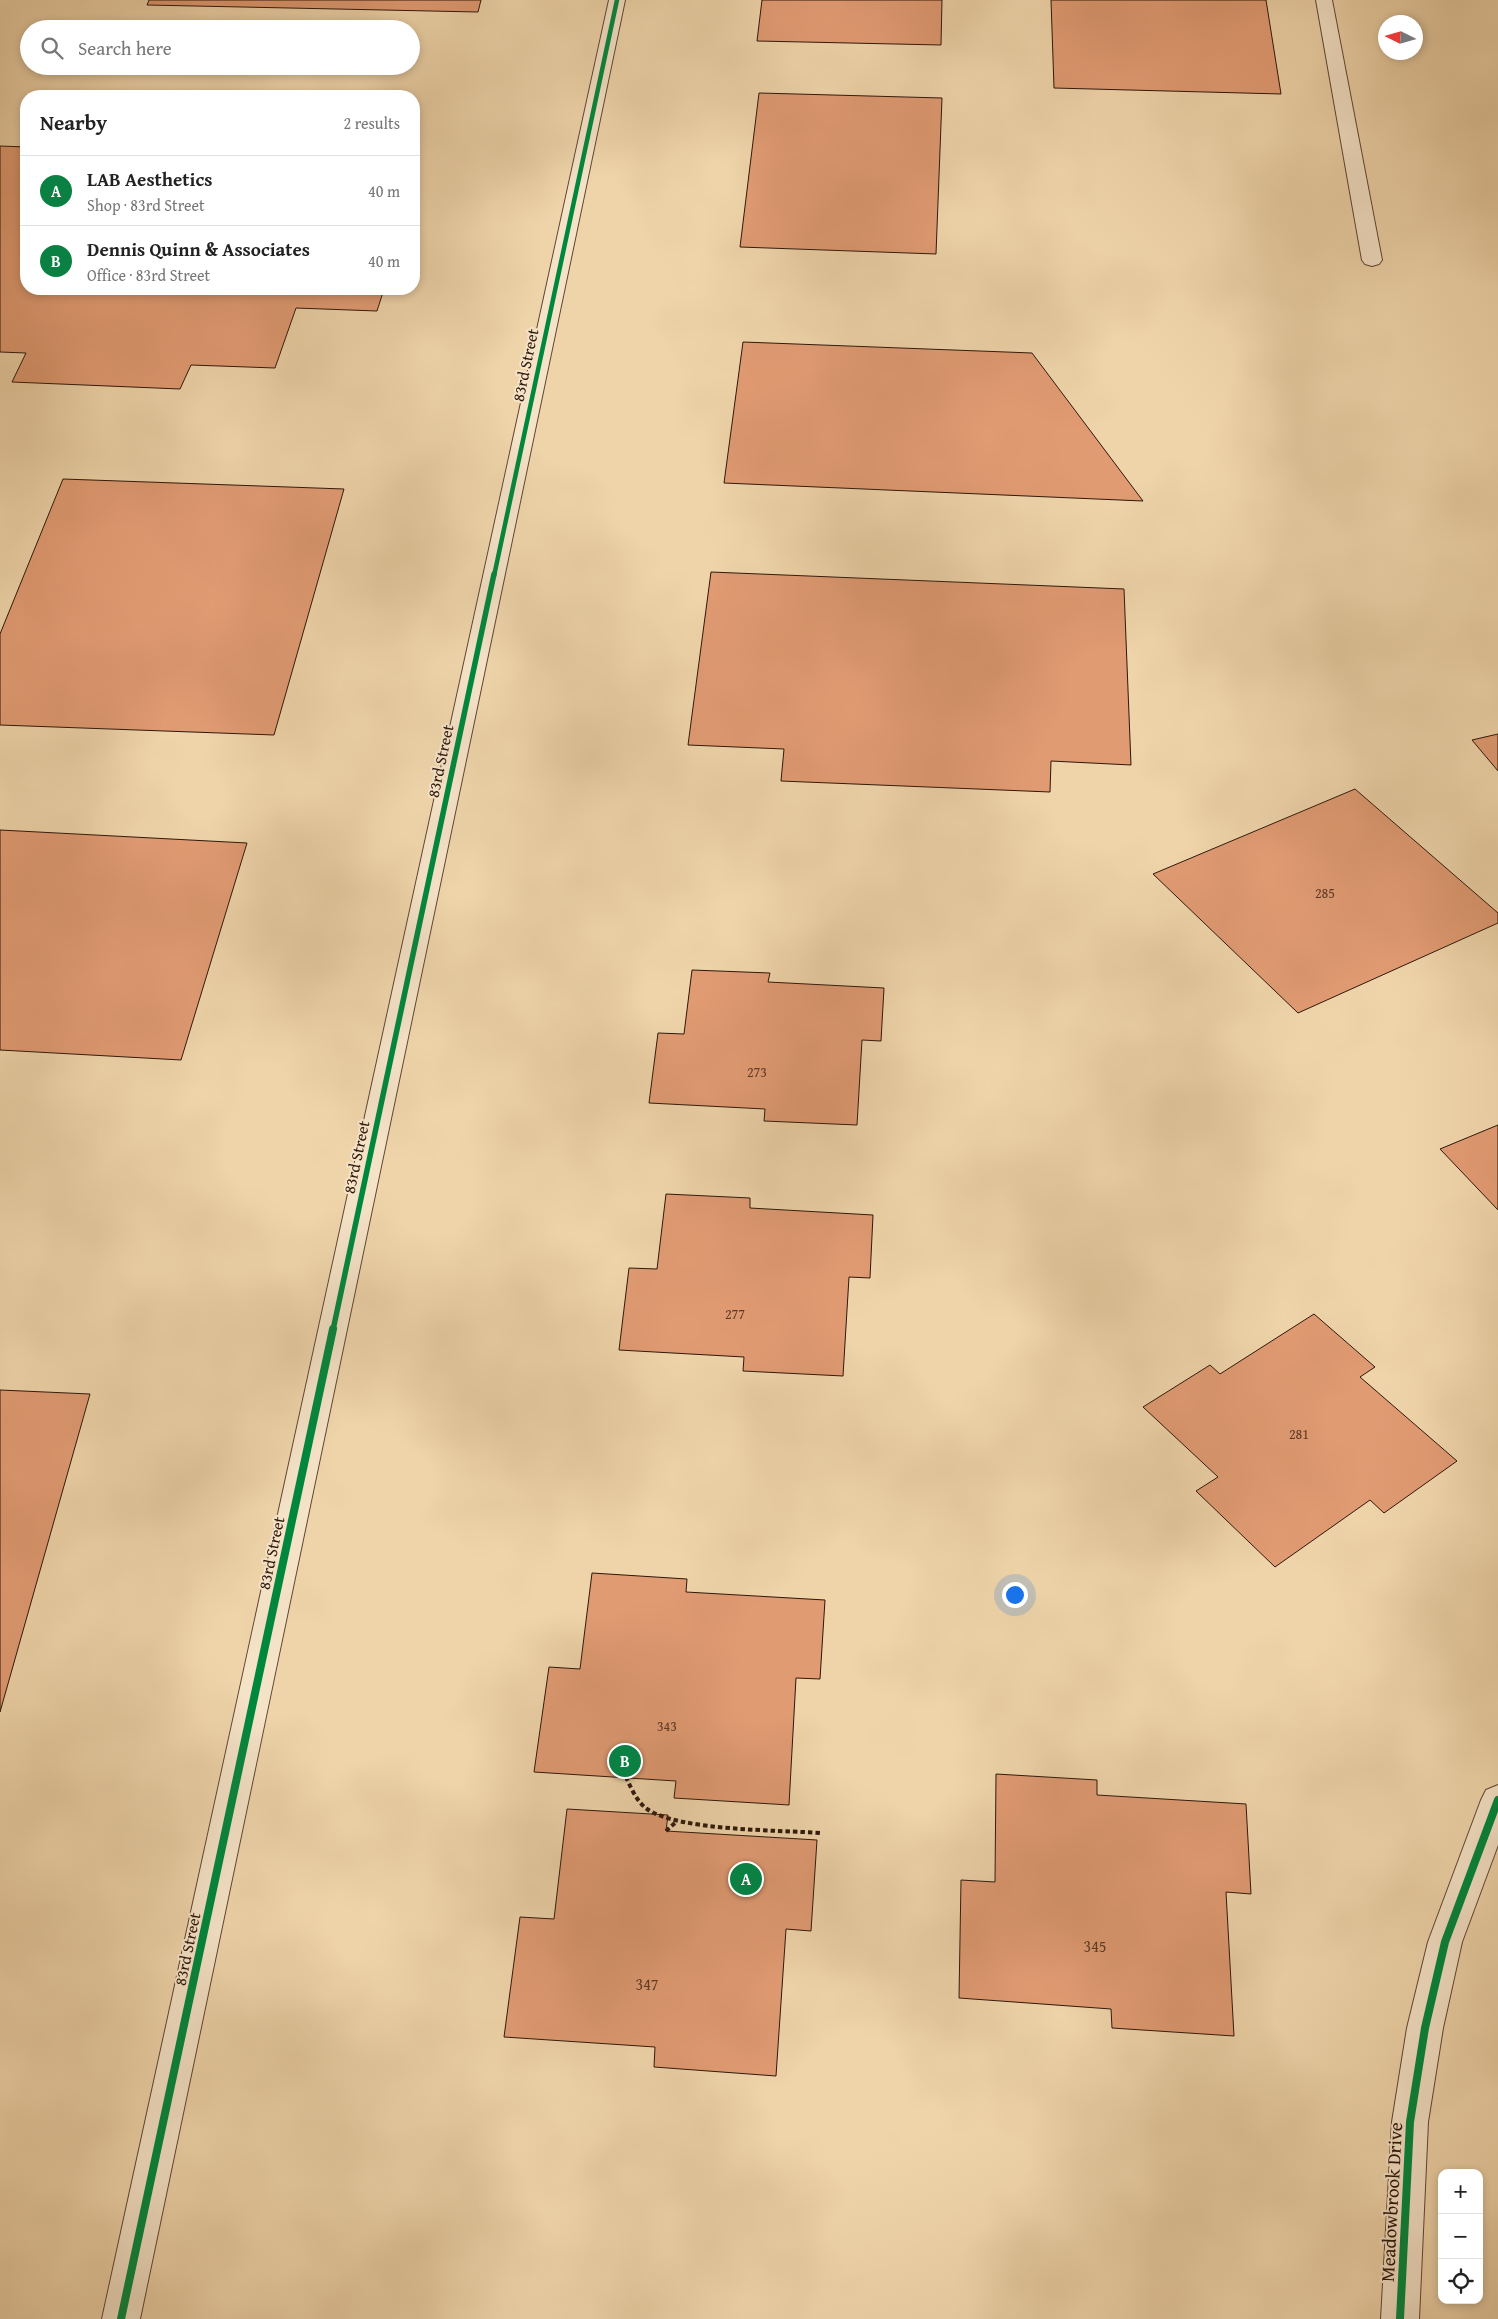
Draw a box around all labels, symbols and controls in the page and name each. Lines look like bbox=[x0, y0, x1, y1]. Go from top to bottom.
north arrow bbox=[1378, 15, 1423, 60]
search box bbox=[20, 20, 420, 75]
icon: search bbox=[38, 34, 66, 62]
text: Search here bbox=[78, 34, 172, 62]
text: Nearby bbox=[40, 107, 107, 138]
text: 2 results bbox=[343, 111, 400, 135]
text: LAB Aesthetics bbox=[87, 165, 212, 193]
text: A bbox=[51, 179, 61, 203]
text: 40 m bbox=[368, 179, 400, 203]
text: Shop · 83rd Street bbox=[87, 193, 205, 217]
text: Dennis Quinn & Associates bbox=[87, 235, 310, 263]
text: B bbox=[51, 249, 61, 273]
text: 40 m bbox=[368, 249, 400, 273]
text: Office · 83rd Street bbox=[87, 263, 210, 287]
street label: 83rd Street bbox=[506, 326, 545, 404]
street label: 83rd Street bbox=[421, 722, 460, 800]
house number: 285 bbox=[1315, 883, 1335, 903]
house number: 273 bbox=[747, 1062, 767, 1082]
street label: 83rd Street bbox=[337, 1118, 376, 1196]
house number: 277 bbox=[725, 1304, 745, 1324]
house number: 281 bbox=[1289, 1424, 1309, 1444]
street label: 83rd Street bbox=[252, 1514, 291, 1592]
your location bbox=[1002, 1582, 1028, 1608]
house number: 343 bbox=[657, 1716, 677, 1736]
pin: B bbox=[609, 1742, 641, 1780]
pin: A bbox=[730, 1860, 762, 1898]
street label: 83rd Street bbox=[168, 1910, 207, 1988]
house number: 345 bbox=[1083, 1934, 1107, 1958]
house number: 347 bbox=[635, 1972, 659, 1996]
street label: Meadowbrook Drive bbox=[1373, 2121, 1409, 2282]
map controls bbox=[1438, 2169, 1483, 2304]
button: + bbox=[1438, 2169, 1483, 2214]
button: − bbox=[1438, 2214, 1483, 2259]
button: locate bbox=[1438, 2259, 1483, 2304]

